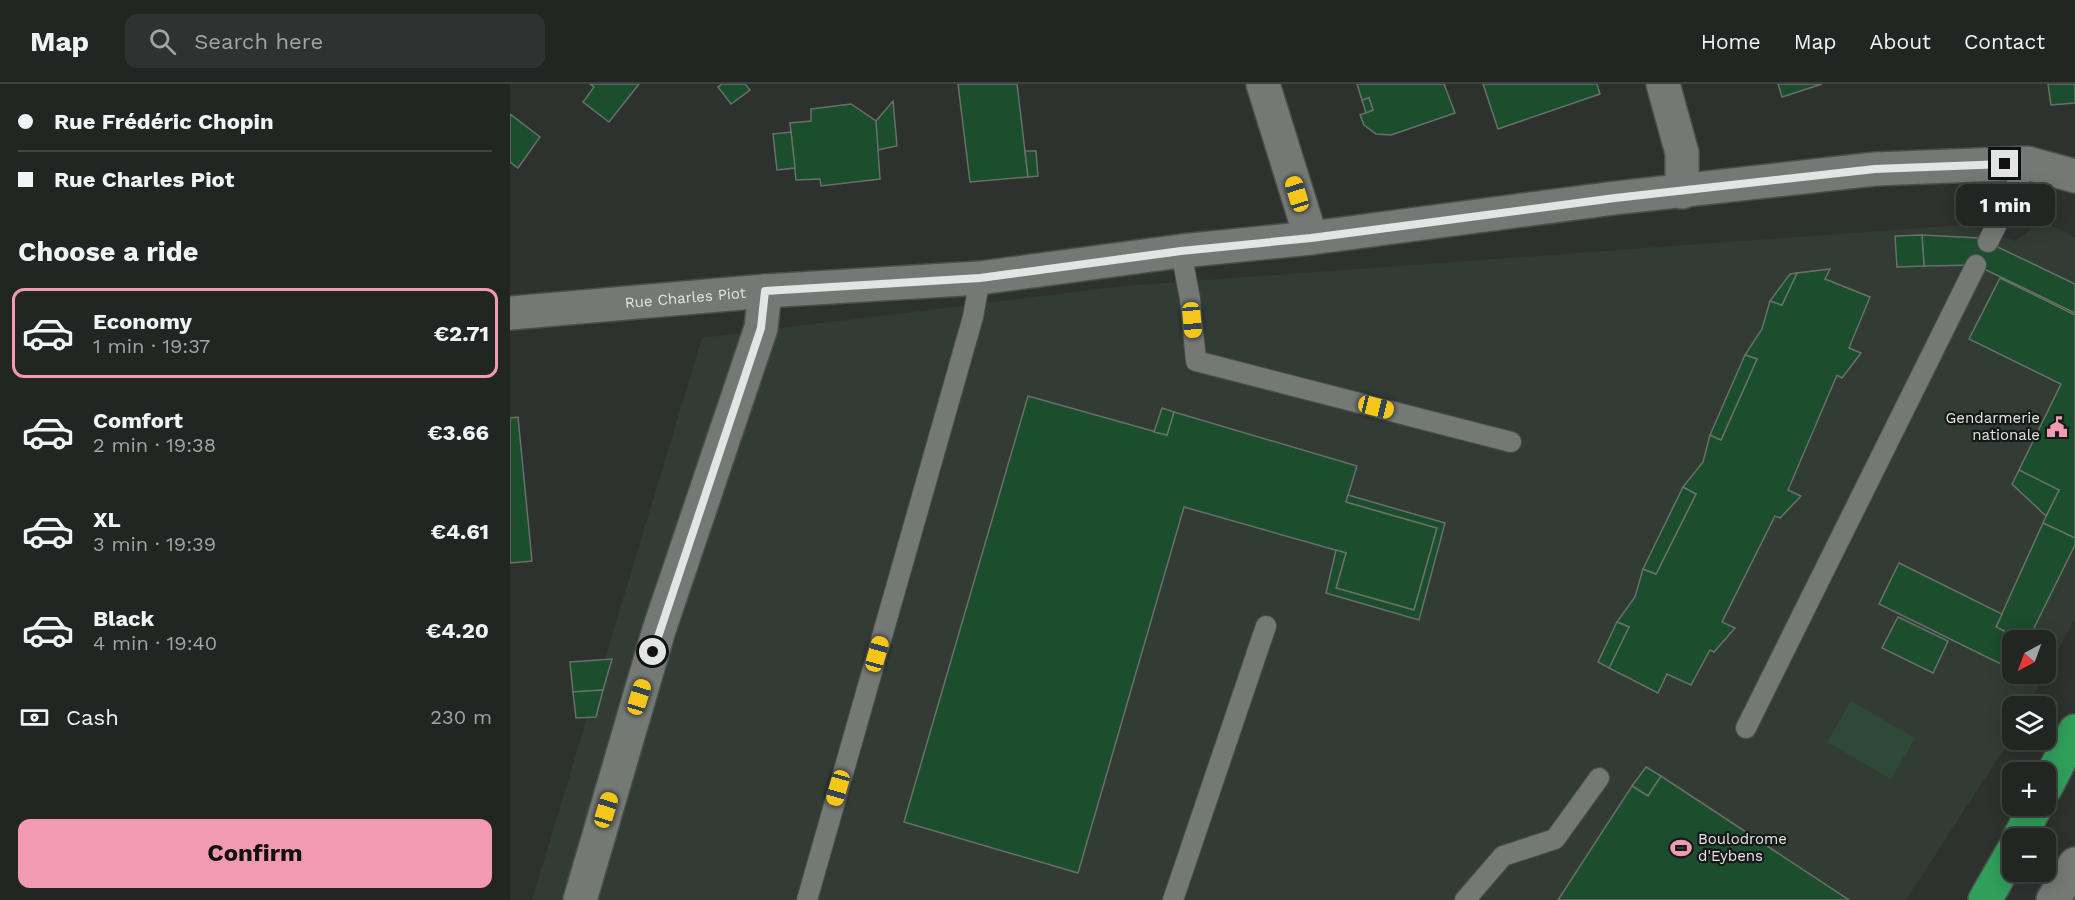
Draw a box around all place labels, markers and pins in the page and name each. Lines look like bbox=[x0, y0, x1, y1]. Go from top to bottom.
place label: Gendarmerie nationale bbox=[1945, 409, 2040, 444]
public building icon: Gendarmerie nationale bbox=[2045, 415, 2069, 439]
place label: Boulodrome d'Eybens bbox=[1698, 830, 1787, 865]
sports icon: Boulodrome d'Eybens bbox=[1669, 836, 1693, 860]

